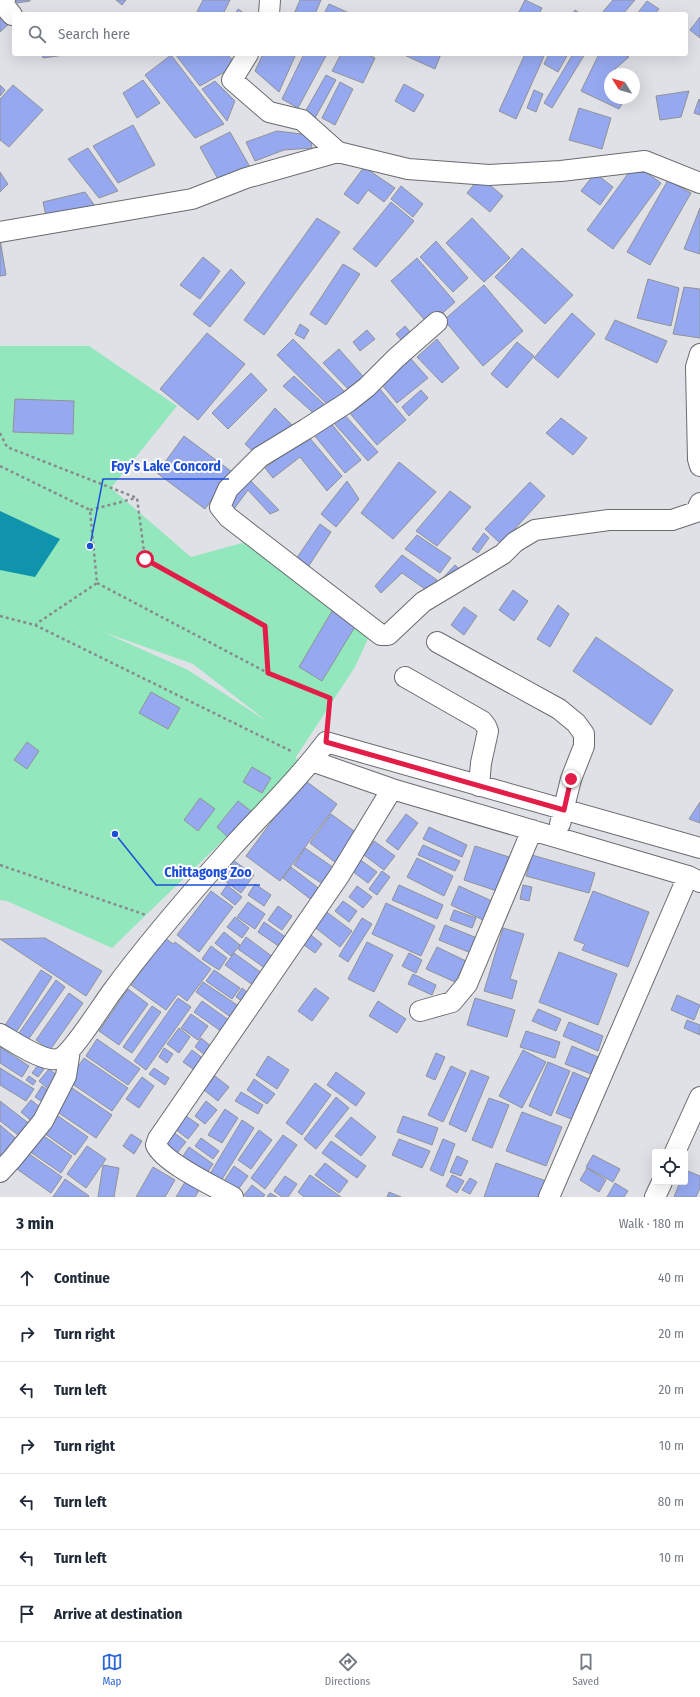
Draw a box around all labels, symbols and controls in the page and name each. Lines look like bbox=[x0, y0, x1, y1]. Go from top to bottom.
search box bbox=[12, 12, 688, 56]
icon: search bbox=[26, 23, 48, 45]
text: Search here bbox=[58, 25, 130, 43]
north arrow bbox=[604, 68, 640, 104]
callout: Foy’s Lake Concord bbox=[103, 453, 229, 479]
text: Foy’s Lake Concord bbox=[111, 458, 221, 475]
route start bbox=[136, 550, 154, 568]
route end bbox=[562, 770, 580, 788]
callout: Chittagong Zoo bbox=[156, 859, 260, 885]
text: Chittagong Zoo bbox=[164, 864, 252, 881]
map controls bbox=[652, 1149, 688, 1185]
button: locate bbox=[652, 1149, 688, 1185]
text: 3 min bbox=[16, 1213, 54, 1234]
text: Walk · 180 m bbox=[619, 1216, 684, 1231]
icon: ahead bbox=[16, 1267, 38, 1289]
text: Continue bbox=[54, 1269, 110, 1287]
text: 40 m bbox=[658, 1270, 684, 1285]
icon: right bbox=[16, 1323, 38, 1345]
text: Turn right bbox=[54, 1325, 115, 1343]
text: 20 m bbox=[658, 1326, 684, 1341]
icon: left bbox=[16, 1379, 38, 1401]
text: Turn left bbox=[54, 1381, 107, 1399]
text: 20 m bbox=[658, 1382, 684, 1397]
icon: right bbox=[16, 1435, 38, 1457]
text: Turn right bbox=[54, 1437, 115, 1455]
text: 10 m bbox=[659, 1438, 684, 1453]
icon: left bbox=[16, 1491, 38, 1513]
text: Turn left bbox=[54, 1493, 107, 1511]
text: 80 m bbox=[658, 1494, 684, 1509]
icon: left bbox=[16, 1547, 38, 1569]
text: Turn left bbox=[54, 1549, 107, 1567]
text: 10 m bbox=[659, 1550, 684, 1565]
icon: arrive bbox=[16, 1603, 38, 1625]
text: Arrive at destination bbox=[54, 1605, 182, 1623]
tab: Map bbox=[101, 1651, 123, 1688]
tab: Directions bbox=[325, 1651, 370, 1688]
tab: Saved bbox=[572, 1651, 599, 1688]

